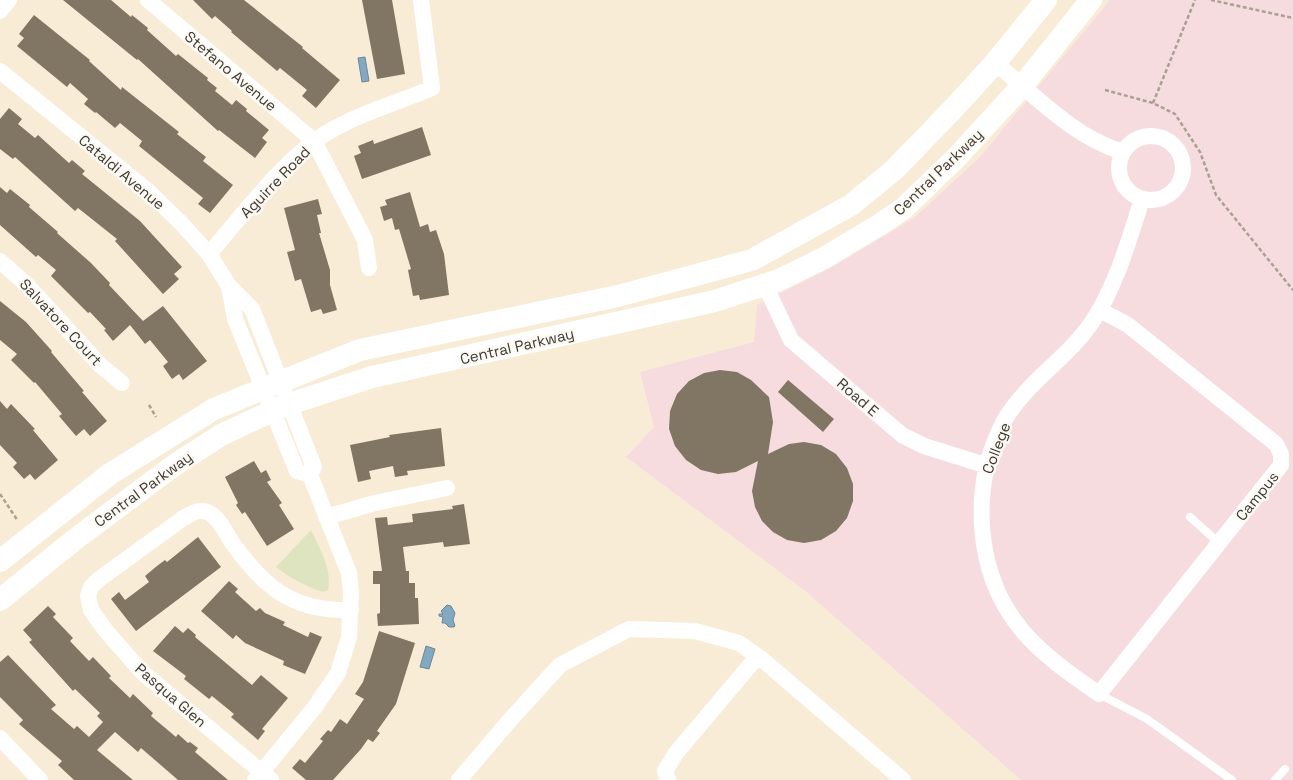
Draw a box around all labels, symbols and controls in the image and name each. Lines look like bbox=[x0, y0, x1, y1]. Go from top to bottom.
street label: Stefano Avenue bbox=[181, 27, 281, 115]
street label: Central Parkway bbox=[889, 125, 987, 219]
street label: Cataldi Avenue bbox=[75, 130, 169, 214]
street label: Aguirre Road bbox=[236, 142, 314, 222]
street label: Salvatore Court bbox=[16, 275, 106, 370]
street label: Central Parkway bbox=[458, 324, 576, 368]
street label: Road E bbox=[833, 374, 883, 420]
street label: College bbox=[978, 419, 1015, 476]
street label: Central Parkway bbox=[90, 447, 196, 531]
street label: Campus bbox=[1231, 467, 1283, 524]
street label: Pasqua Glen bbox=[131, 659, 211, 731]

